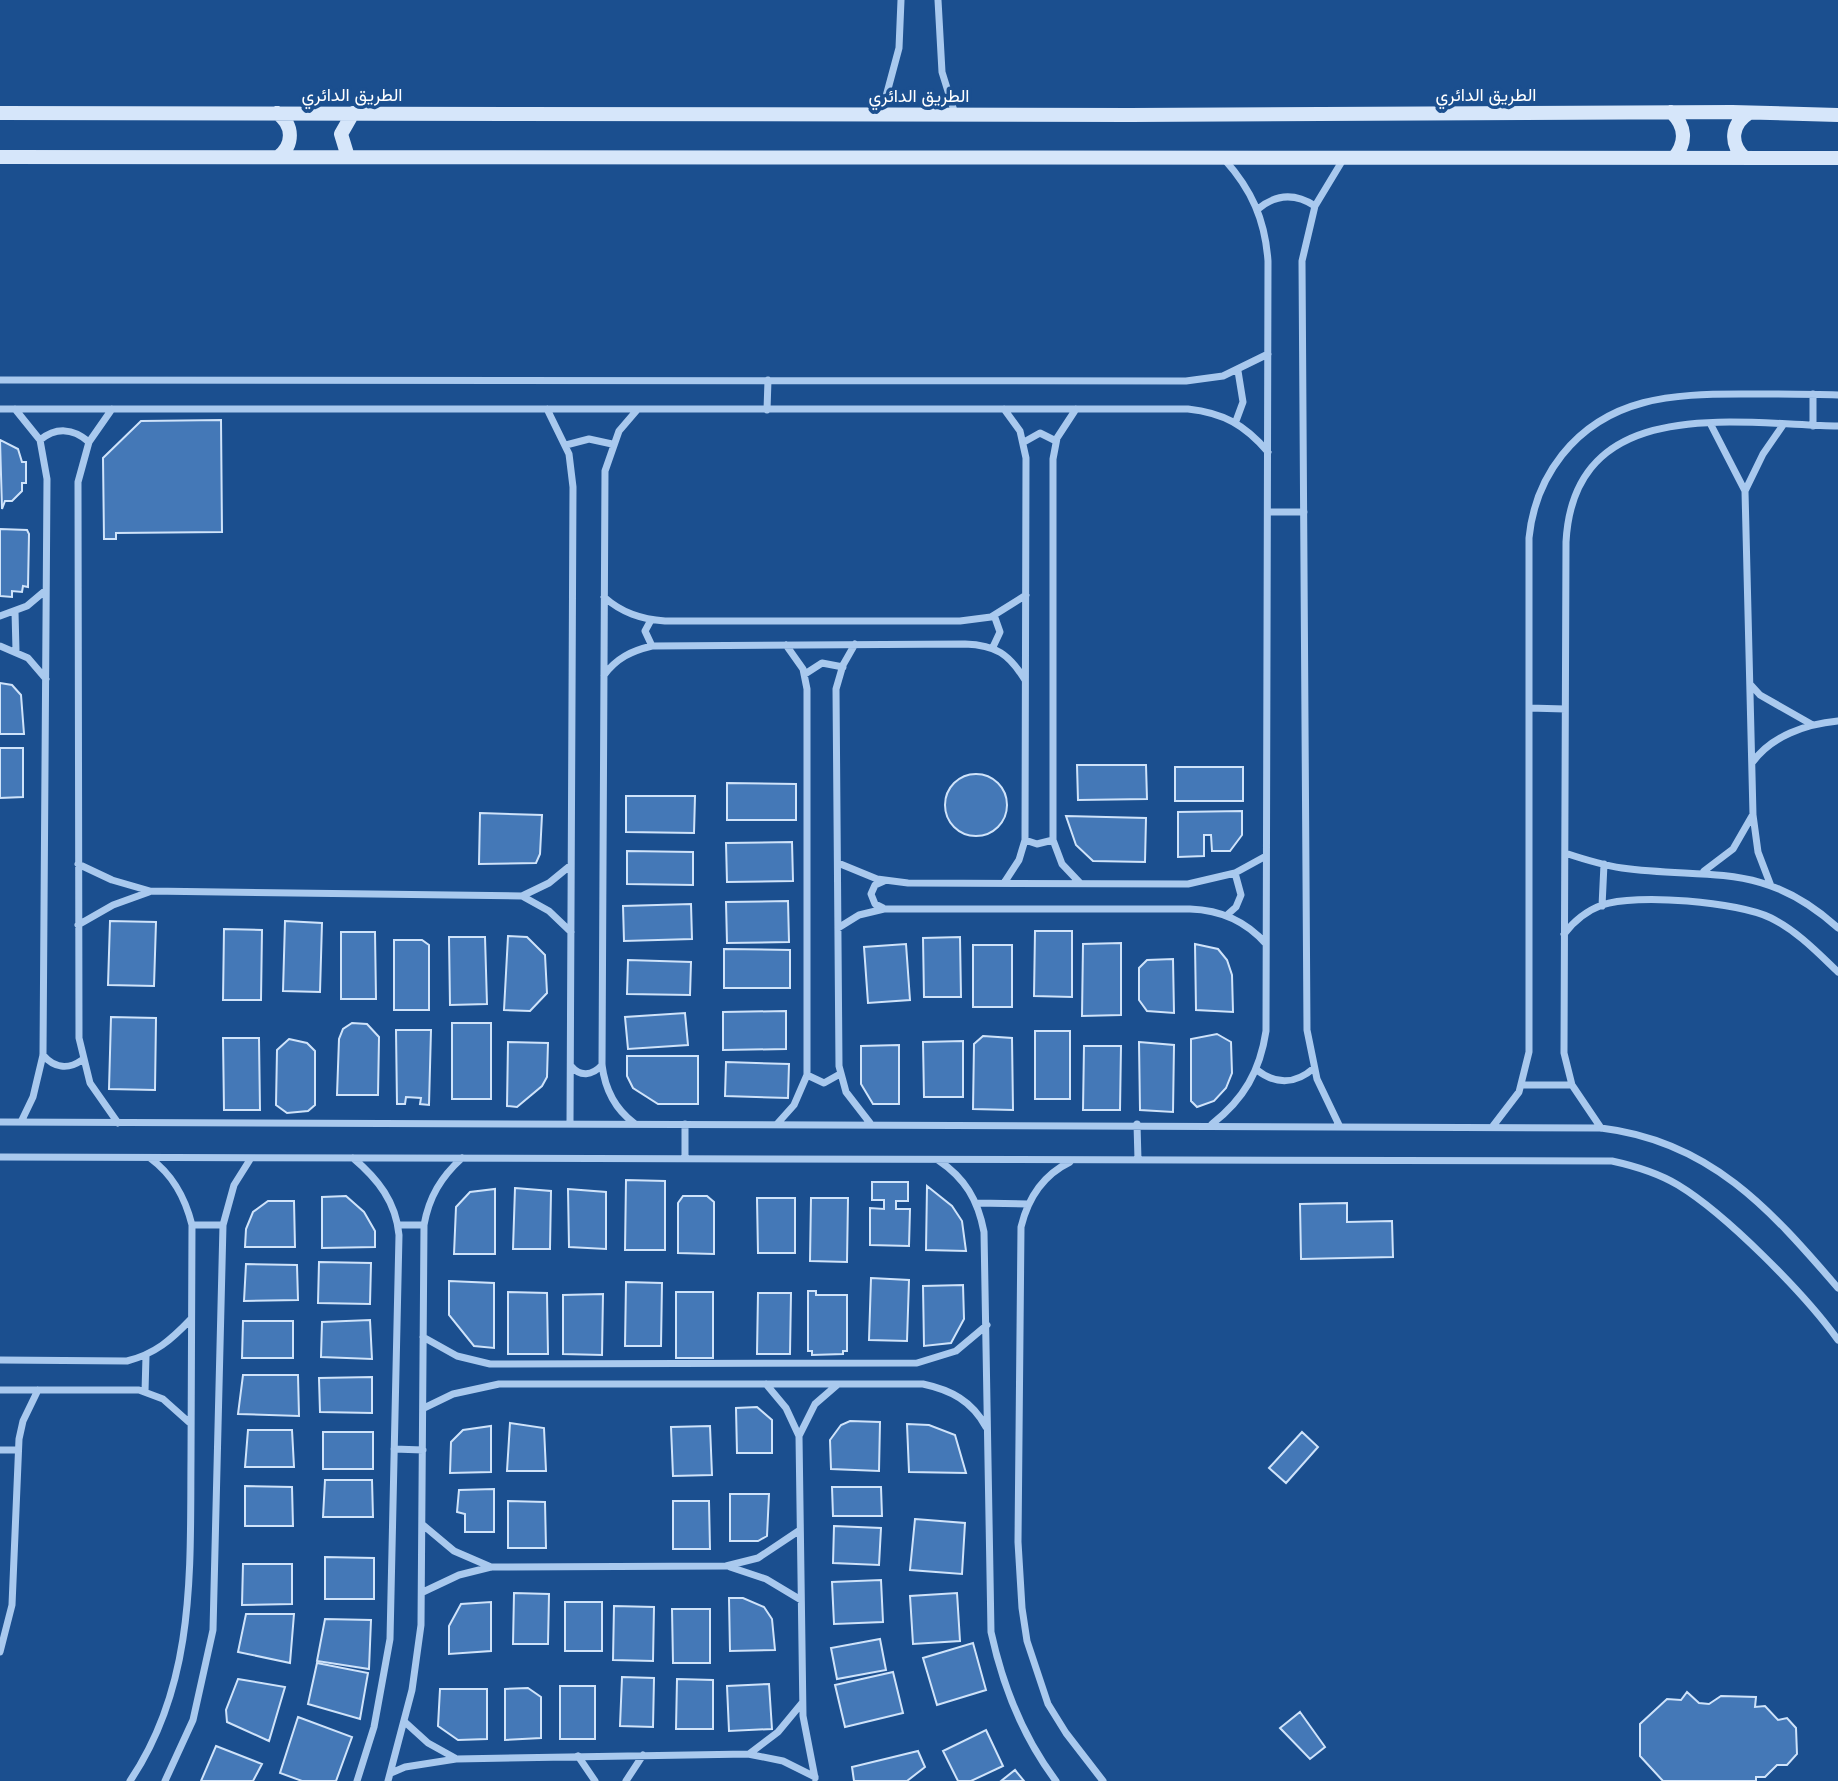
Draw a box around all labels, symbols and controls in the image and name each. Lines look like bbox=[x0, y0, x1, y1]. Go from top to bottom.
street label: الطريق الدائري bbox=[301, 82, 403, 110]
street label: الطريق الدائري bbox=[1435, 82, 1537, 110]
street label: الطريق الدائري bbox=[868, 83, 970, 111]

